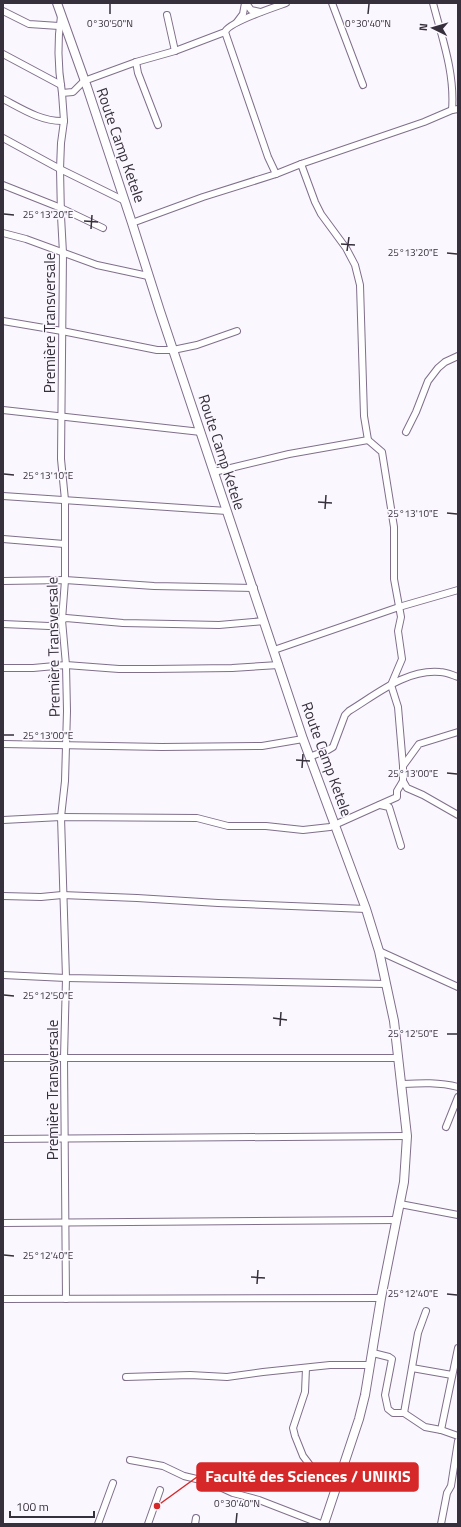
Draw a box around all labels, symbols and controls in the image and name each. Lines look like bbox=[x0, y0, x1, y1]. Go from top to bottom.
north arrow bbox=[413, 8, 453, 48]
text: 0°30'50"N bbox=[87, 16, 133, 31]
text: 0°30'40"N bbox=[345, 16, 391, 31]
text: N bbox=[415, 23, 431, 32]
street label: Route Camp Ketele bbox=[91, 84, 151, 206]
text: 25°13'20"E bbox=[23, 207, 74, 222]
text: 25°13'20"E bbox=[388, 245, 439, 260]
street label: Première Transversale bbox=[38, 253, 61, 393]
street label: Route Camp Ketele bbox=[192, 391, 252, 513]
text: 25°13'10"E bbox=[23, 468, 74, 483]
text: 25°13'10"E bbox=[388, 506, 439, 521]
street label: Première Transversale bbox=[40, 577, 66, 717]
street label: Route Camp Ketele bbox=[296, 699, 358, 819]
text: 25°13'00"E bbox=[23, 728, 74, 743]
text: 25°13'00"E bbox=[388, 766, 439, 781]
text: 25°12'50"E bbox=[23, 988, 74, 1003]
street label: Première Transversale bbox=[41, 1020, 64, 1160]
text: 25°12'50"E bbox=[388, 1026, 439, 1041]
text: 25°12'40"E bbox=[23, 1248, 74, 1263]
text: 25°12'40"E bbox=[388, 1286, 439, 1301]
callout: Faculté des Sciences / UNIKIS bbox=[197, 1463, 418, 1491]
text: Faculté des Sciences / UNIKIS bbox=[205, 1464, 411, 1488]
scale bar bbox=[10, 1493, 94, 1519]
text: 0°30'40"N bbox=[214, 1496, 260, 1511]
text: 100 m bbox=[16, 1497, 49, 1516]

